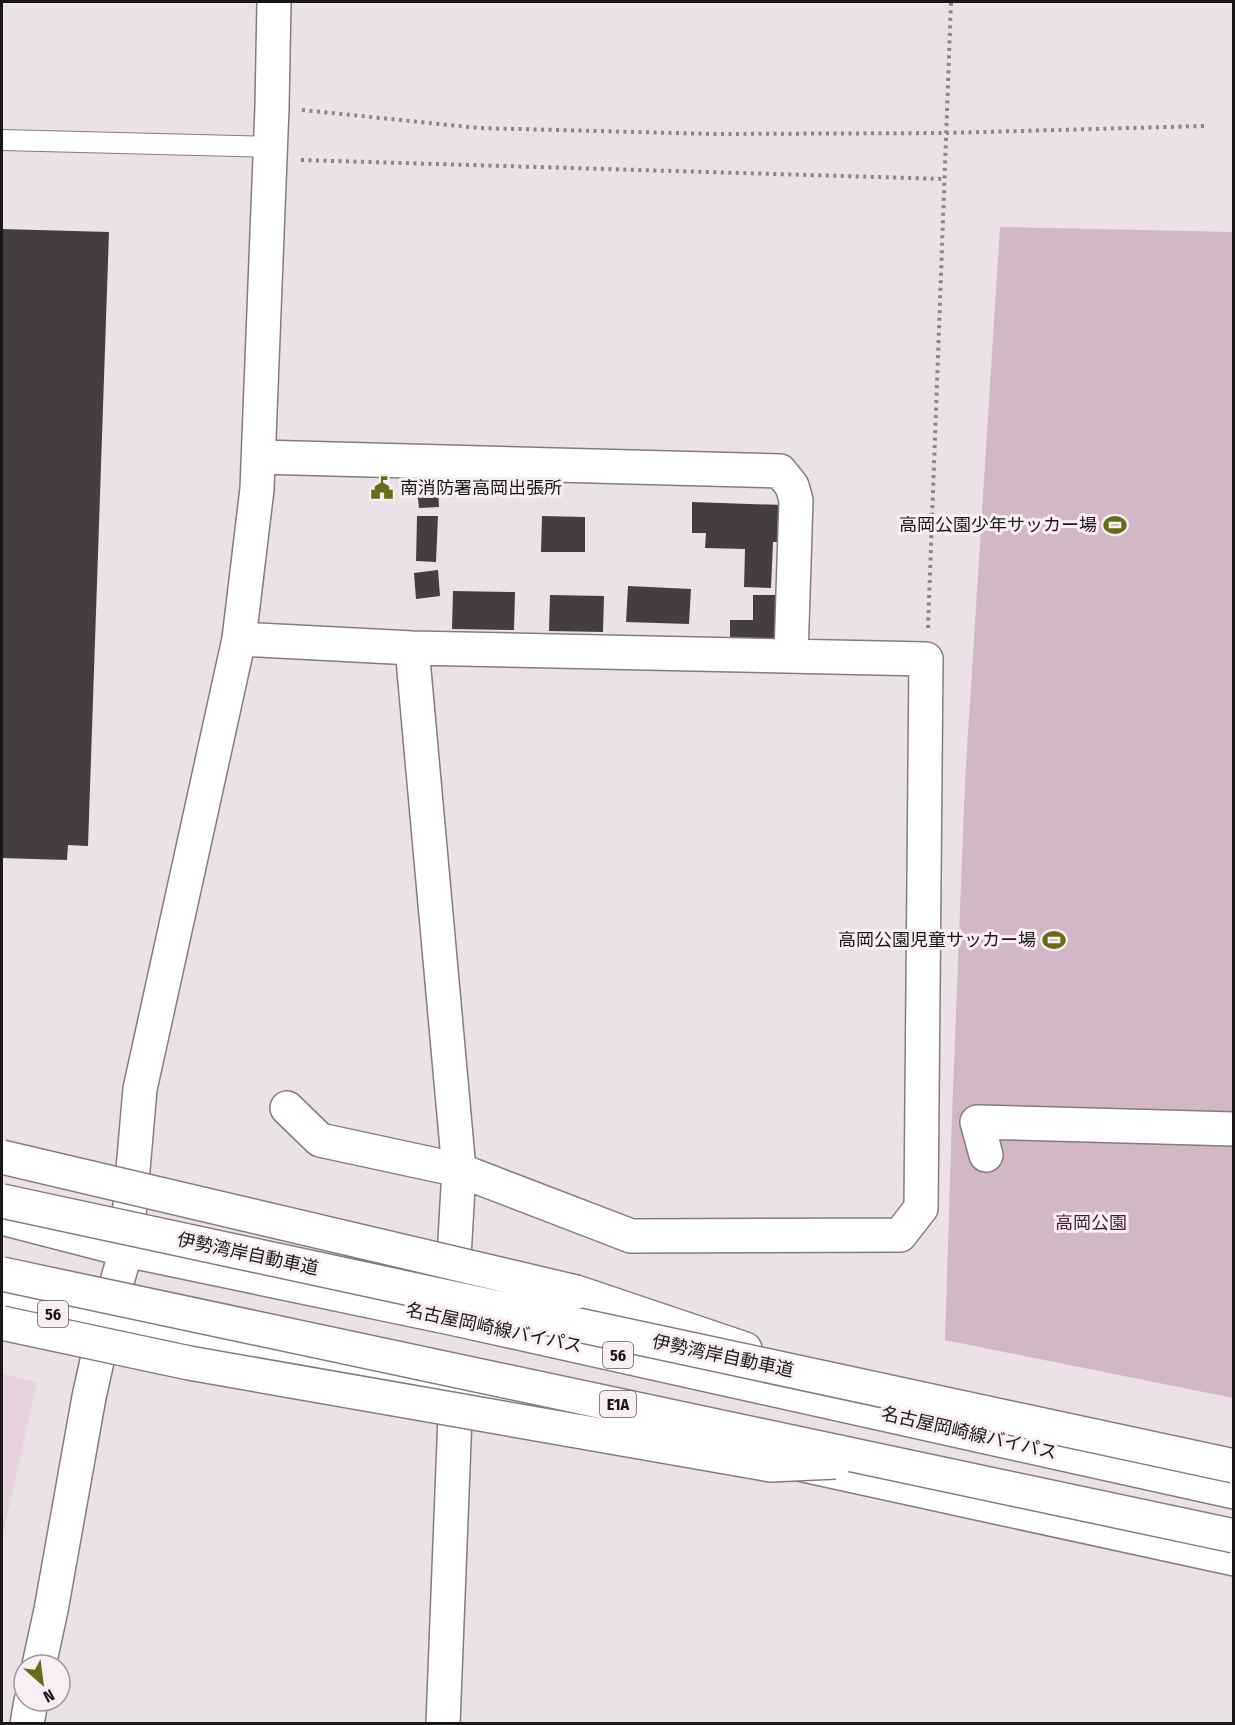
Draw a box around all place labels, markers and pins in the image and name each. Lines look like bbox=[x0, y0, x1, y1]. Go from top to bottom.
public building icon: 南消防署高岡出張所 bbox=[369, 475, 395, 501]
place label: 南消防署高岡出張所 bbox=[400, 477, 562, 499]
sports icon: 高岡公園少年サッカー場 bbox=[1102, 512, 1128, 538]
place label: 高岡公園少年サッカー場 bbox=[899, 514, 1097, 536]
sports icon: 高岡公園児童サッカー場 bbox=[1041, 927, 1067, 953]
place label: 高岡公園児童サッカー場 bbox=[838, 929, 1036, 951]

